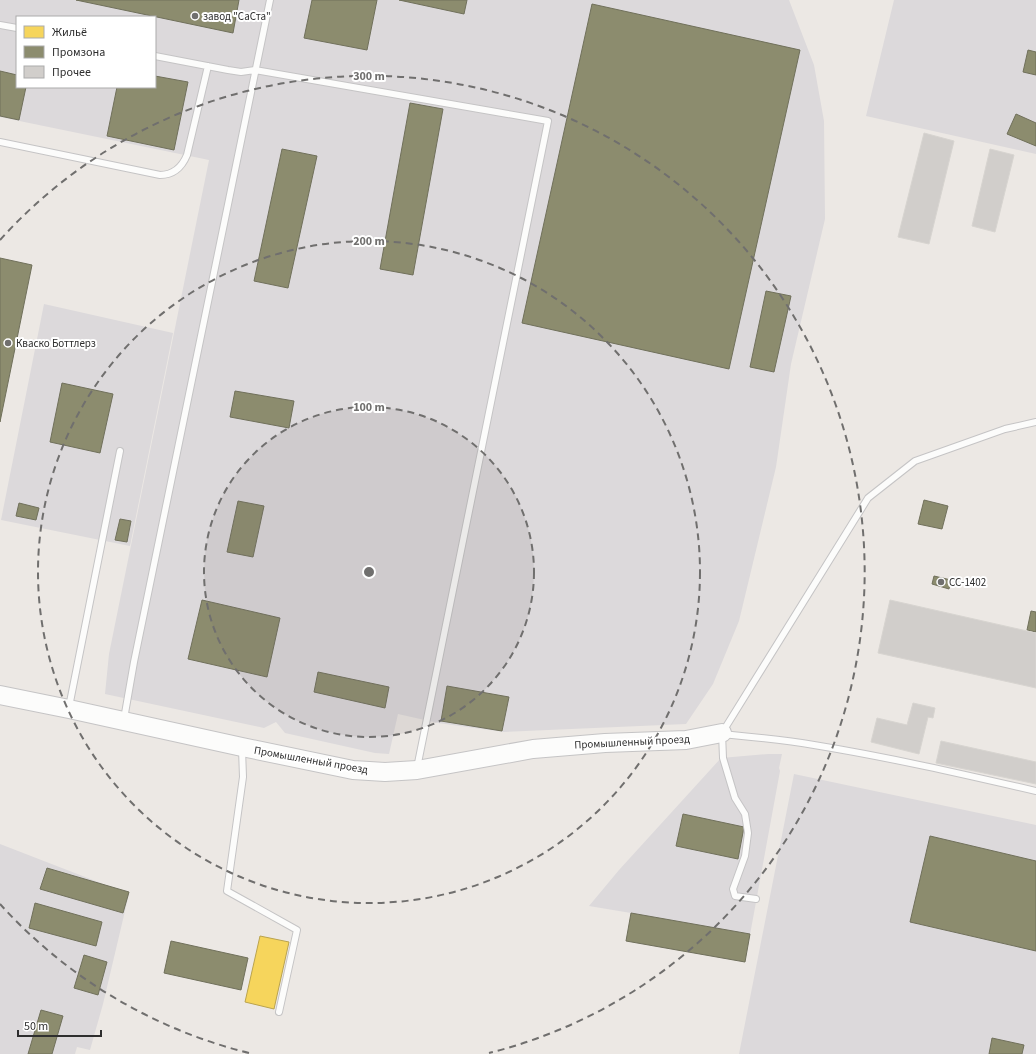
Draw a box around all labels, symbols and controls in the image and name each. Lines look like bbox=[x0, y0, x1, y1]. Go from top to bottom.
place label: завод "СаСта" bbox=[203, 9, 271, 24]
marker: завод "СаСта" bbox=[190, 11, 200, 21]
legend bbox=[16, 16, 156, 88]
text: Жильё bbox=[52, 24, 87, 41]
text: Промзона bbox=[52, 44, 105, 61]
text: Прочее bbox=[52, 64, 91, 81]
text: 300 m bbox=[353, 68, 385, 85]
text: 200 m bbox=[353, 233, 385, 250]
place label: Кваско Боттлерз bbox=[16, 336, 96, 351]
marker: Кваско Боттлерз bbox=[3, 338, 13, 348]
text: 100 m bbox=[353, 399, 385, 416]
centre of rings bbox=[362, 565, 376, 579]
place label: СС-1402 bbox=[949, 575, 986, 590]
marker: СС-1402 bbox=[936, 577, 946, 587]
street label: Промышленный проезд bbox=[574, 731, 690, 753]
street label: Промышленный проезд bbox=[253, 743, 369, 777]
scale bar bbox=[18, 1012, 101, 1038]
text: 50 m bbox=[24, 1018, 48, 1035]

